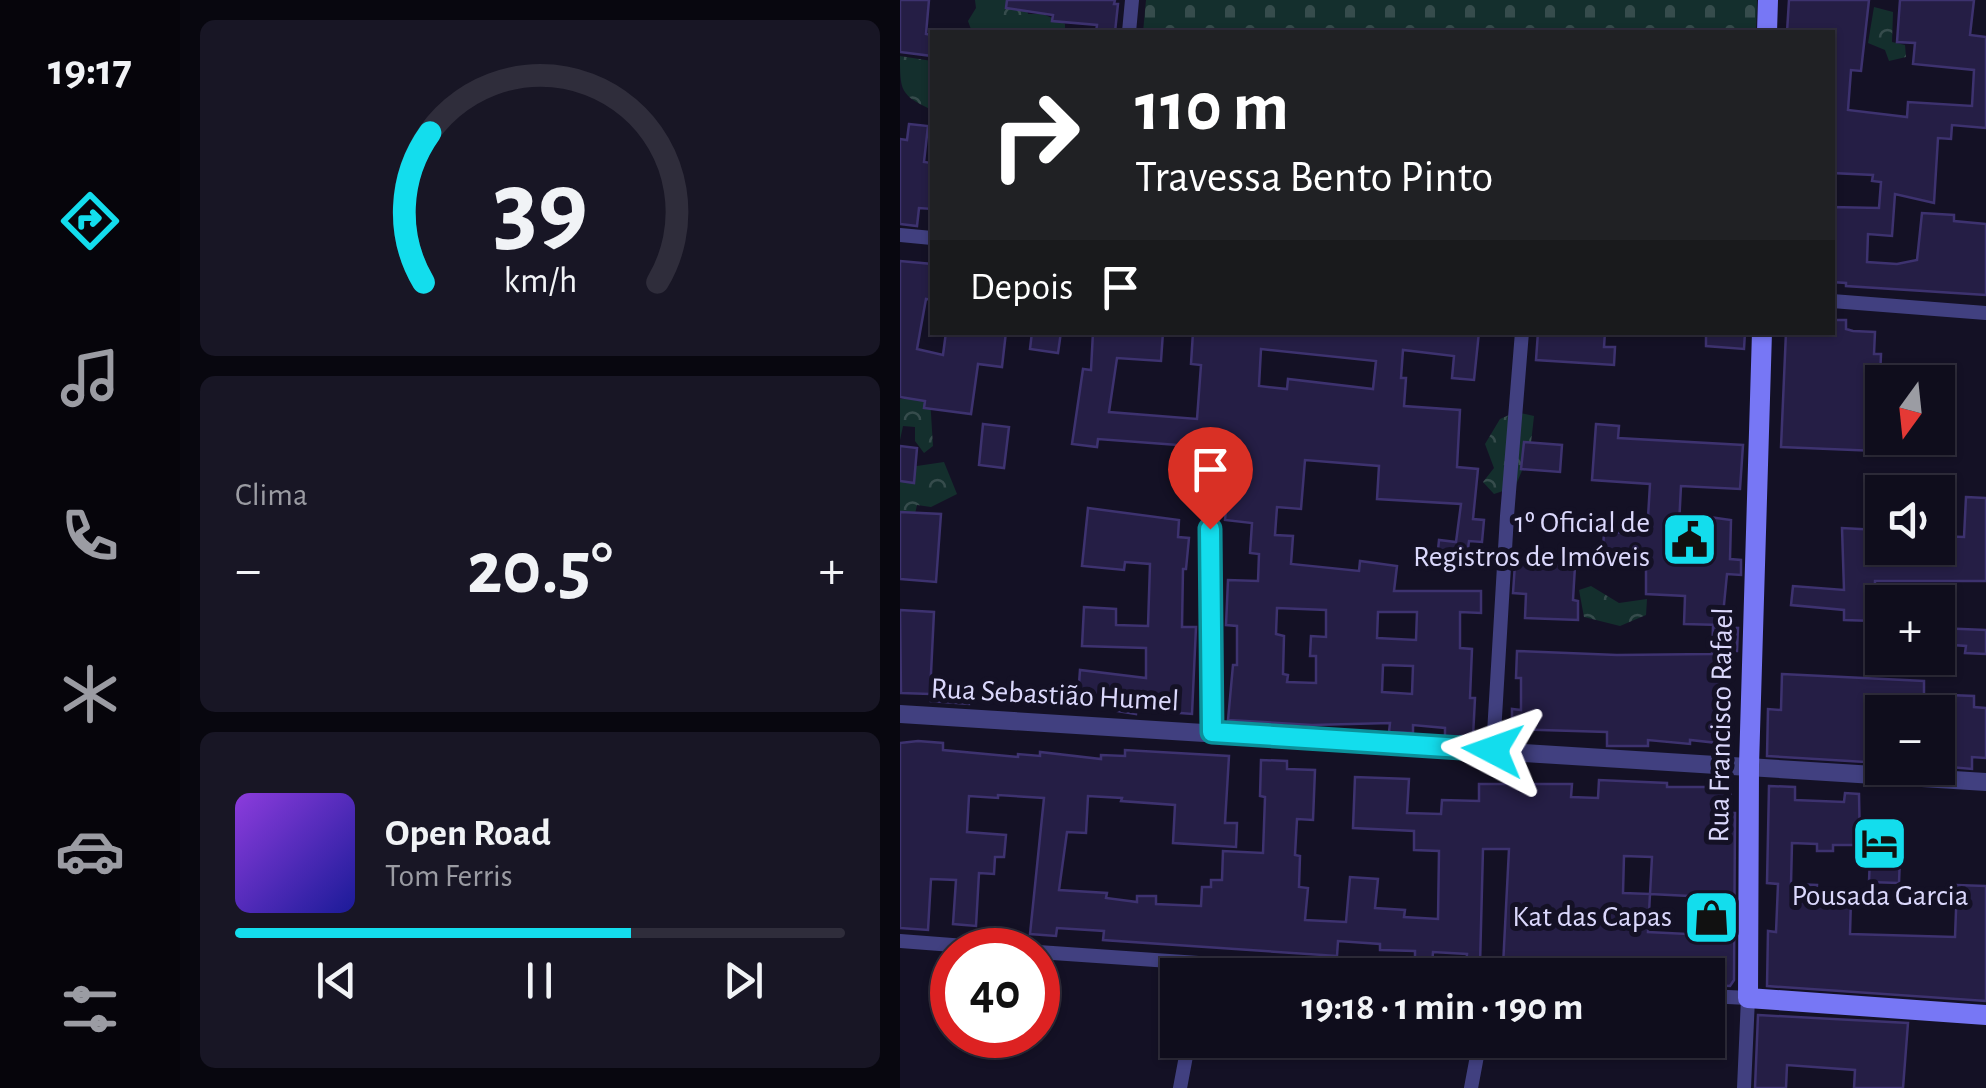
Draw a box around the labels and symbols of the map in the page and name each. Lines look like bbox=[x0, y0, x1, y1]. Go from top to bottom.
north arrow bbox=[1865, 365, 1955, 455]
pin bbox=[1168, 427, 1253, 530]
place label: 1º Oficial de Registros de Imóveis bbox=[1413, 508, 1650, 572]
public building icon: 1º Oficial de Registros de Imóveis bbox=[1659, 510, 1719, 570]
street label: Rua Francisco Rafael bbox=[1704, 607, 1738, 843]
street label: Rua Sebastião Humel bbox=[930, 674, 1180, 716]
position arrow bbox=[1441, 698, 1545, 802]
hotel icon: Pousada Garcia bbox=[1850, 814, 1910, 874]
place label: Pousada Garcia bbox=[1791, 881, 1969, 911]
shop icon: Kat das Capas bbox=[1681, 887, 1741, 947]
place label: Kat das Capas bbox=[1512, 902, 1672, 932]
speed limit sign: 40 bbox=[930, 928, 1060, 1058]

